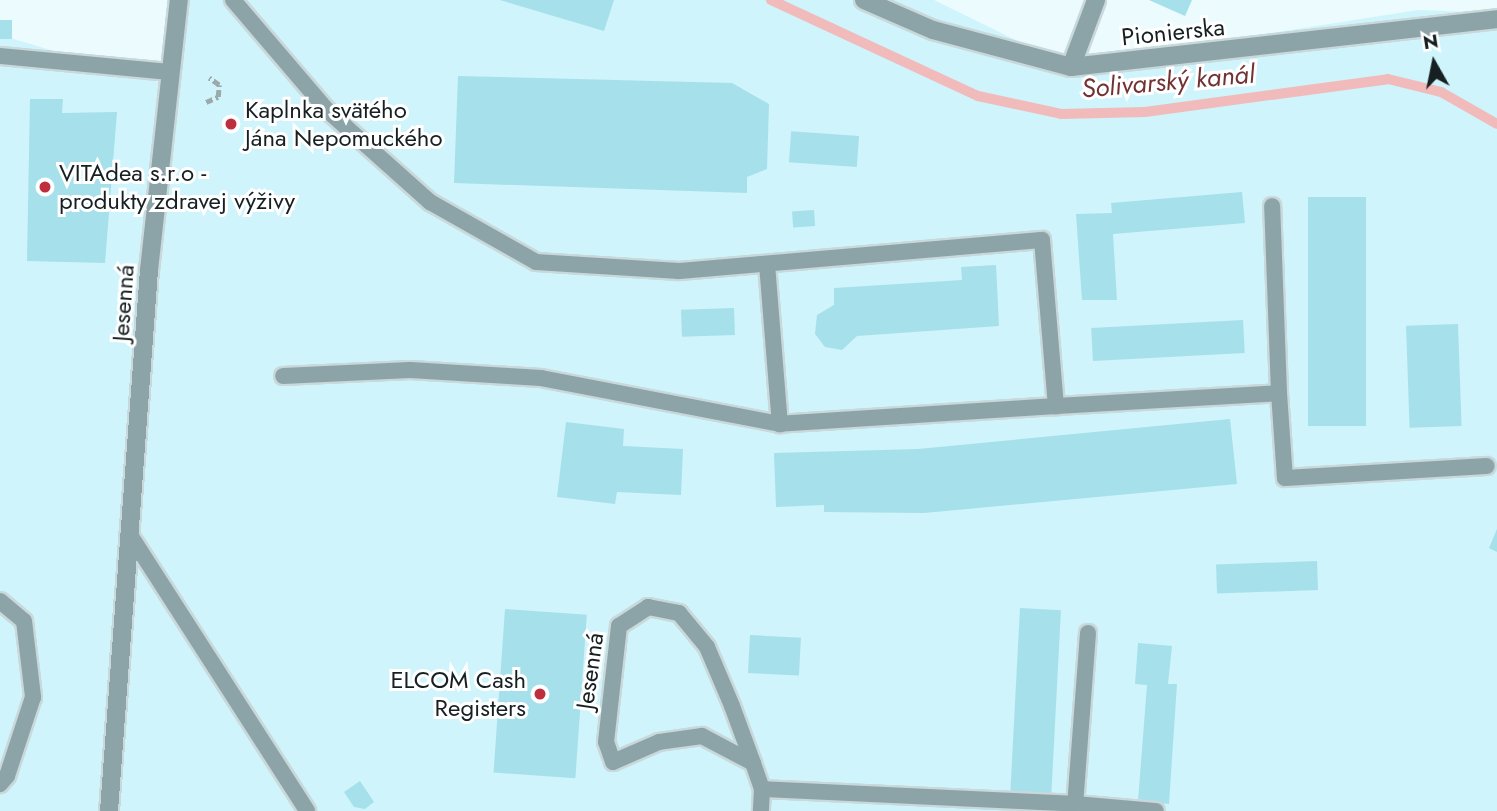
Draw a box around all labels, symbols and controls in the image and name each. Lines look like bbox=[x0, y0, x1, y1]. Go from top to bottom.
street label: Pionierska bbox=[1120, 12, 1226, 52]
text: N bbox=[1421, 27, 1440, 56]
north arrow bbox=[1399, 28, 1469, 98]
water label: Solivarský kanál bbox=[1080, 59, 1256, 105]
place label: Kaplnka svätého Jána Nepomuckého bbox=[245, 96, 443, 152]
marker: Kaplnka svätého Jána Nepomuckého bbox=[223, 116, 239, 132]
place label: VITAdea s.r.o - produkty zdravej výživy bbox=[59, 159, 295, 215]
marker: VITAdea s.r.o - produkty zdravej výživy bbox=[37, 179, 53, 195]
street label: Jesenná bbox=[106, 264, 140, 342]
street label: Jesenná bbox=[570, 631, 610, 711]
place label: ELCOM Cash Registers bbox=[390, 666, 526, 722]
marker: ELCOM Cash Registers bbox=[532, 686, 548, 702]

